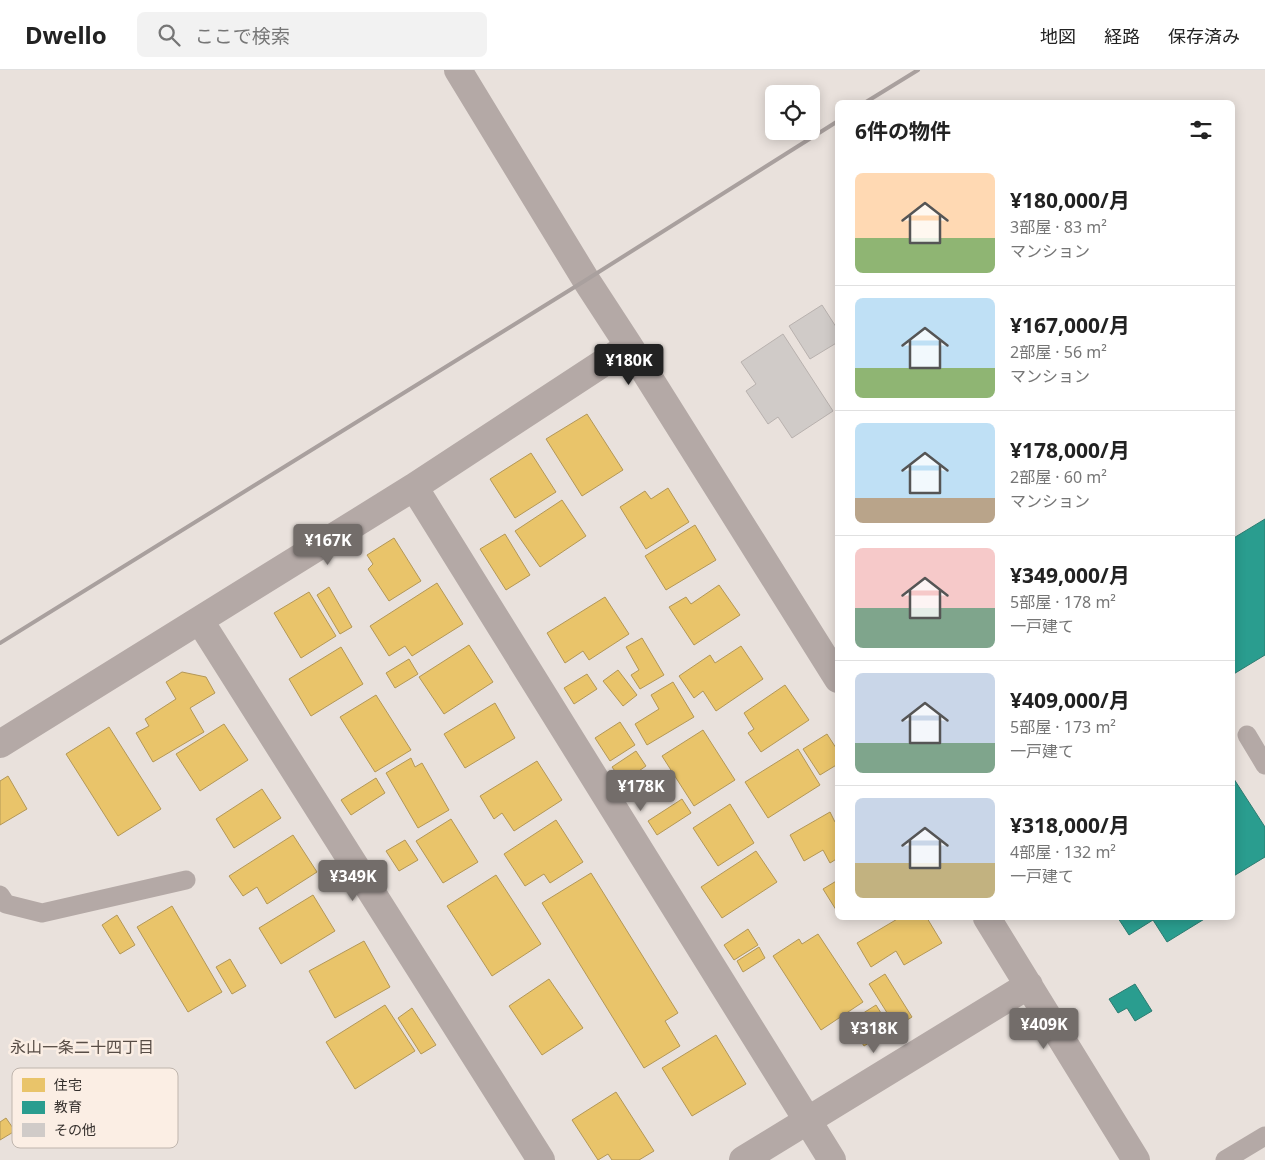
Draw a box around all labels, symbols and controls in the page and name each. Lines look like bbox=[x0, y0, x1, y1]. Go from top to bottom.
search box bbox=[137, 12, 487, 57]
text: Dwello bbox=[25, 18, 107, 51]
icon: search bbox=[155, 21, 183, 49]
text: ここで検索 bbox=[195, 23, 290, 49]
text: 地図 bbox=[1040, 24, 1076, 48]
text: 経路 bbox=[1104, 24, 1140, 48]
text: 保存済み bbox=[1168, 24, 1240, 48]
map controls bbox=[765, 85, 820, 140]
button: locate bbox=[765, 85, 820, 140]
icon: filters bbox=[1187, 116, 1215, 144]
text: 6件の物件 bbox=[855, 117, 951, 145]
text: ¥180,000/月 bbox=[1010, 186, 1130, 214]
icon: home bbox=[895, 193, 955, 253]
text: 3部屋 · 83 m² bbox=[1010, 216, 1107, 238]
text: マンション bbox=[1010, 240, 1090, 262]
text: ¥167,000/月 bbox=[1010, 311, 1130, 339]
icon: home bbox=[895, 318, 955, 378]
text: 2部屋 · 56 m² bbox=[1010, 341, 1107, 363]
pin: ¥180K bbox=[594, 344, 664, 386]
text: ¥180K bbox=[605, 349, 653, 371]
text: マンション bbox=[1010, 365, 1090, 387]
text: ¥178,000/月 bbox=[1010, 436, 1130, 464]
icon: home bbox=[895, 443, 955, 503]
text: 2部屋 · 60 m² bbox=[1010, 466, 1107, 488]
text: マンション bbox=[1010, 490, 1090, 512]
pin: ¥167K bbox=[293, 524, 363, 566]
text: ¥167K bbox=[304, 529, 352, 551]
text: ¥349,000/月 bbox=[1010, 561, 1130, 589]
icon: home bbox=[895, 568, 955, 628]
text: 5部屋 · 178 m² bbox=[1010, 591, 1116, 613]
text: 一戸建て bbox=[1010, 615, 1074, 637]
text: ¥409,000/月 bbox=[1010, 686, 1130, 714]
icon: home bbox=[895, 693, 955, 753]
text: 5部屋 · 173 m² bbox=[1010, 716, 1116, 738]
text: 一戸建て bbox=[1010, 740, 1074, 762]
pin: ¥178K bbox=[606, 770, 676, 812]
text: ¥178K bbox=[617, 775, 665, 797]
text: ¥318,000/月 bbox=[1010, 811, 1130, 839]
icon: home bbox=[895, 818, 955, 878]
text: 4部屋 · 132 m² bbox=[1010, 841, 1116, 863]
pin: ¥349K bbox=[318, 860, 388, 902]
text: ¥349K bbox=[329, 865, 377, 887]
text: 一戸建て bbox=[1010, 865, 1074, 887]
pin: ¥409K bbox=[1009, 1008, 1079, 1050]
pin: ¥318K bbox=[839, 1012, 909, 1054]
text: ¥409K bbox=[1020, 1013, 1068, 1035]
text: ¥318K bbox=[850, 1017, 898, 1039]
district label: 永山一条二十四丁目 bbox=[10, 1036, 154, 1058]
legend bbox=[12, 1068, 178, 1148]
text: 住宅 bbox=[54, 1075, 82, 1094]
text: 教育 bbox=[54, 1097, 82, 1116]
text: その他 bbox=[54, 1120, 96, 1139]

